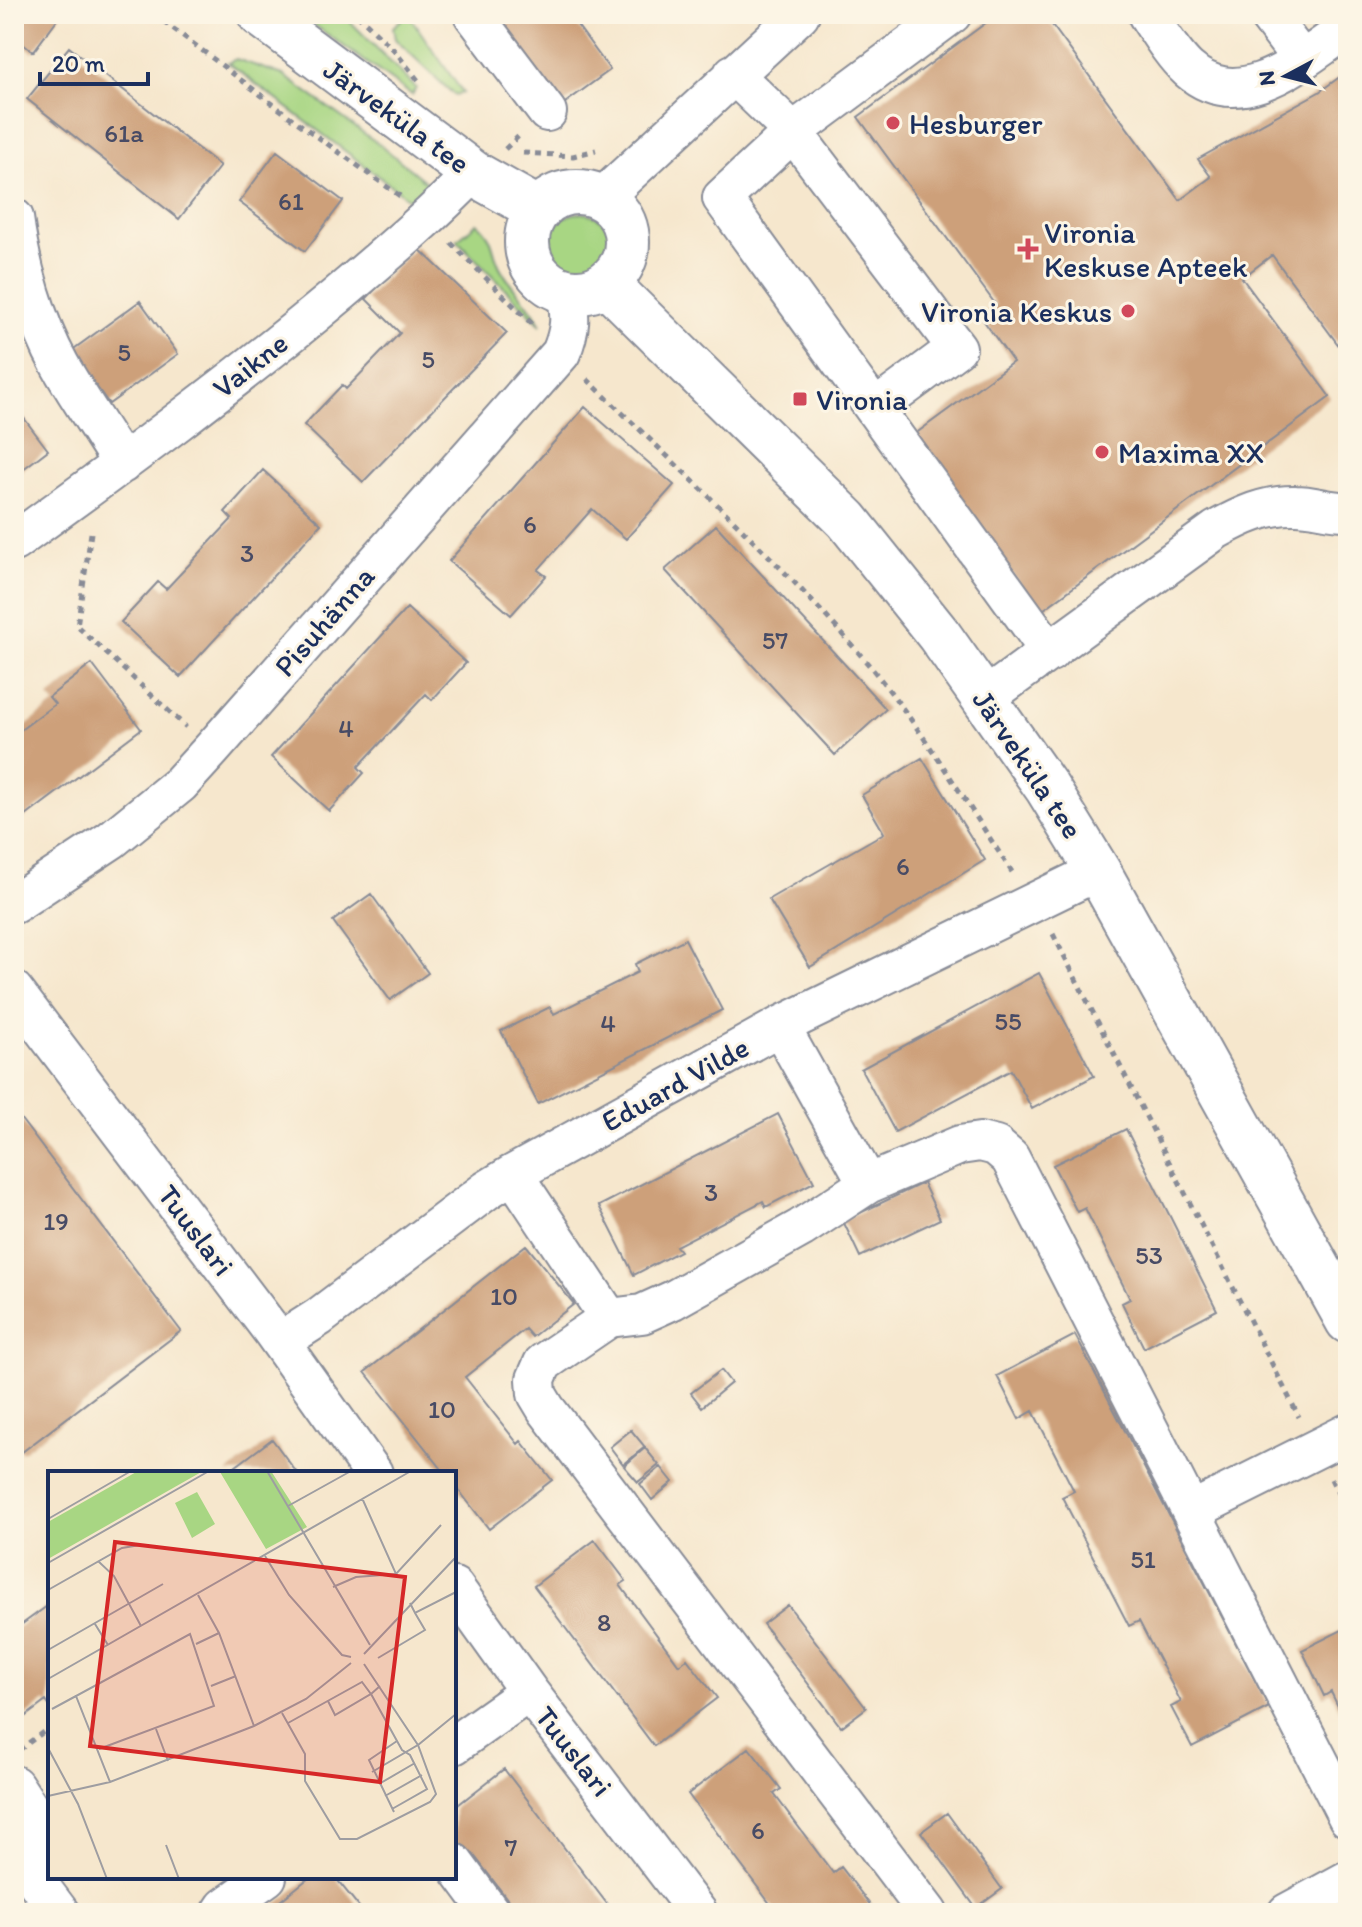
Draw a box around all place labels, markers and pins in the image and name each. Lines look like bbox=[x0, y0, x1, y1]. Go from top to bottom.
place label: Hesburger bbox=[909, 105, 1043, 142]
marker: Hesburger bbox=[884, 114, 902, 132]
place label: Vironia Keskuse Apteek bbox=[1044, 214, 1248, 285]
marker: Vironia Keskuse Apteek bbox=[1019, 240, 1037, 258]
place label: Vironia Keskus bbox=[921, 293, 1112, 330]
marker: Vironia Keskus bbox=[1119, 302, 1137, 320]
place label: Vironia bbox=[816, 381, 908, 418]
marker: Vironia bbox=[791, 390, 809, 408]
place label: Maxima XX bbox=[1118, 434, 1264, 471]
marker: Maxima XX bbox=[1093, 443, 1111, 461]

